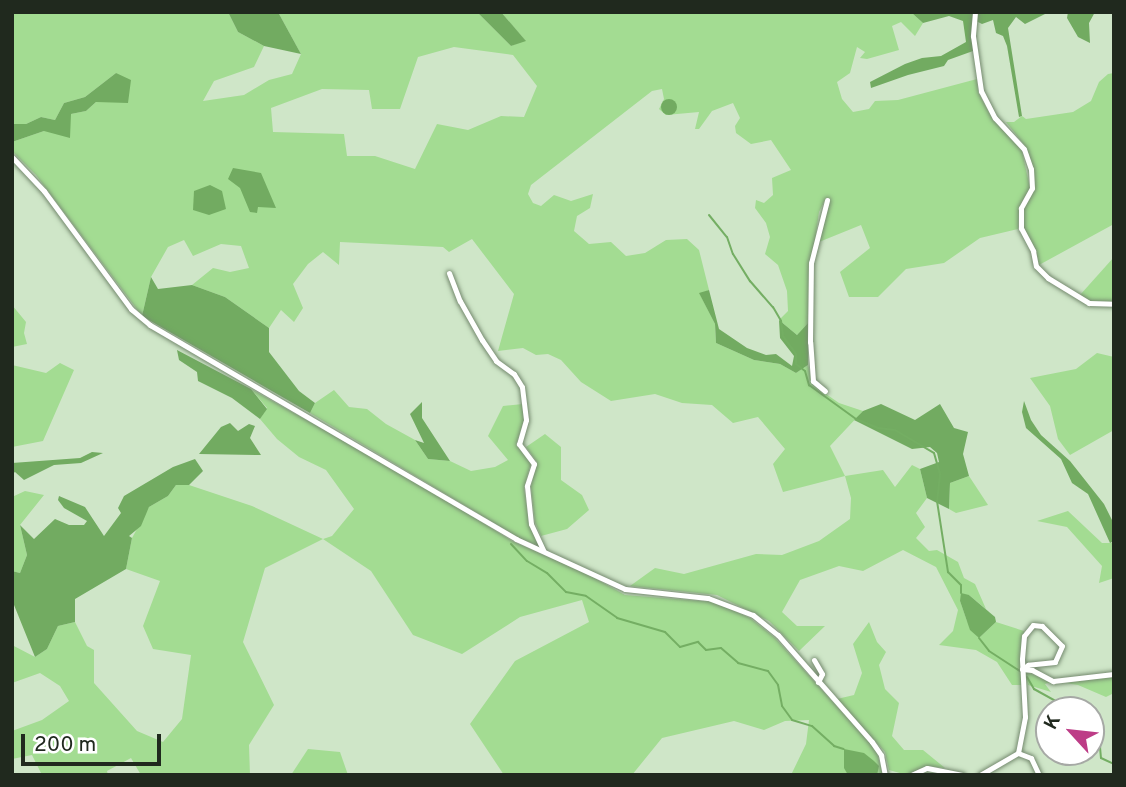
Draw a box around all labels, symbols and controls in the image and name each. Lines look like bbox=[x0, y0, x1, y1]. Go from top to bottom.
north arrow bbox=[1035, 696, 1105, 766]
text: K bbox=[1039, 711, 1067, 734]
scale bar bbox=[24, 720, 164, 764]
text: 200 m bbox=[34, 732, 96, 759]

